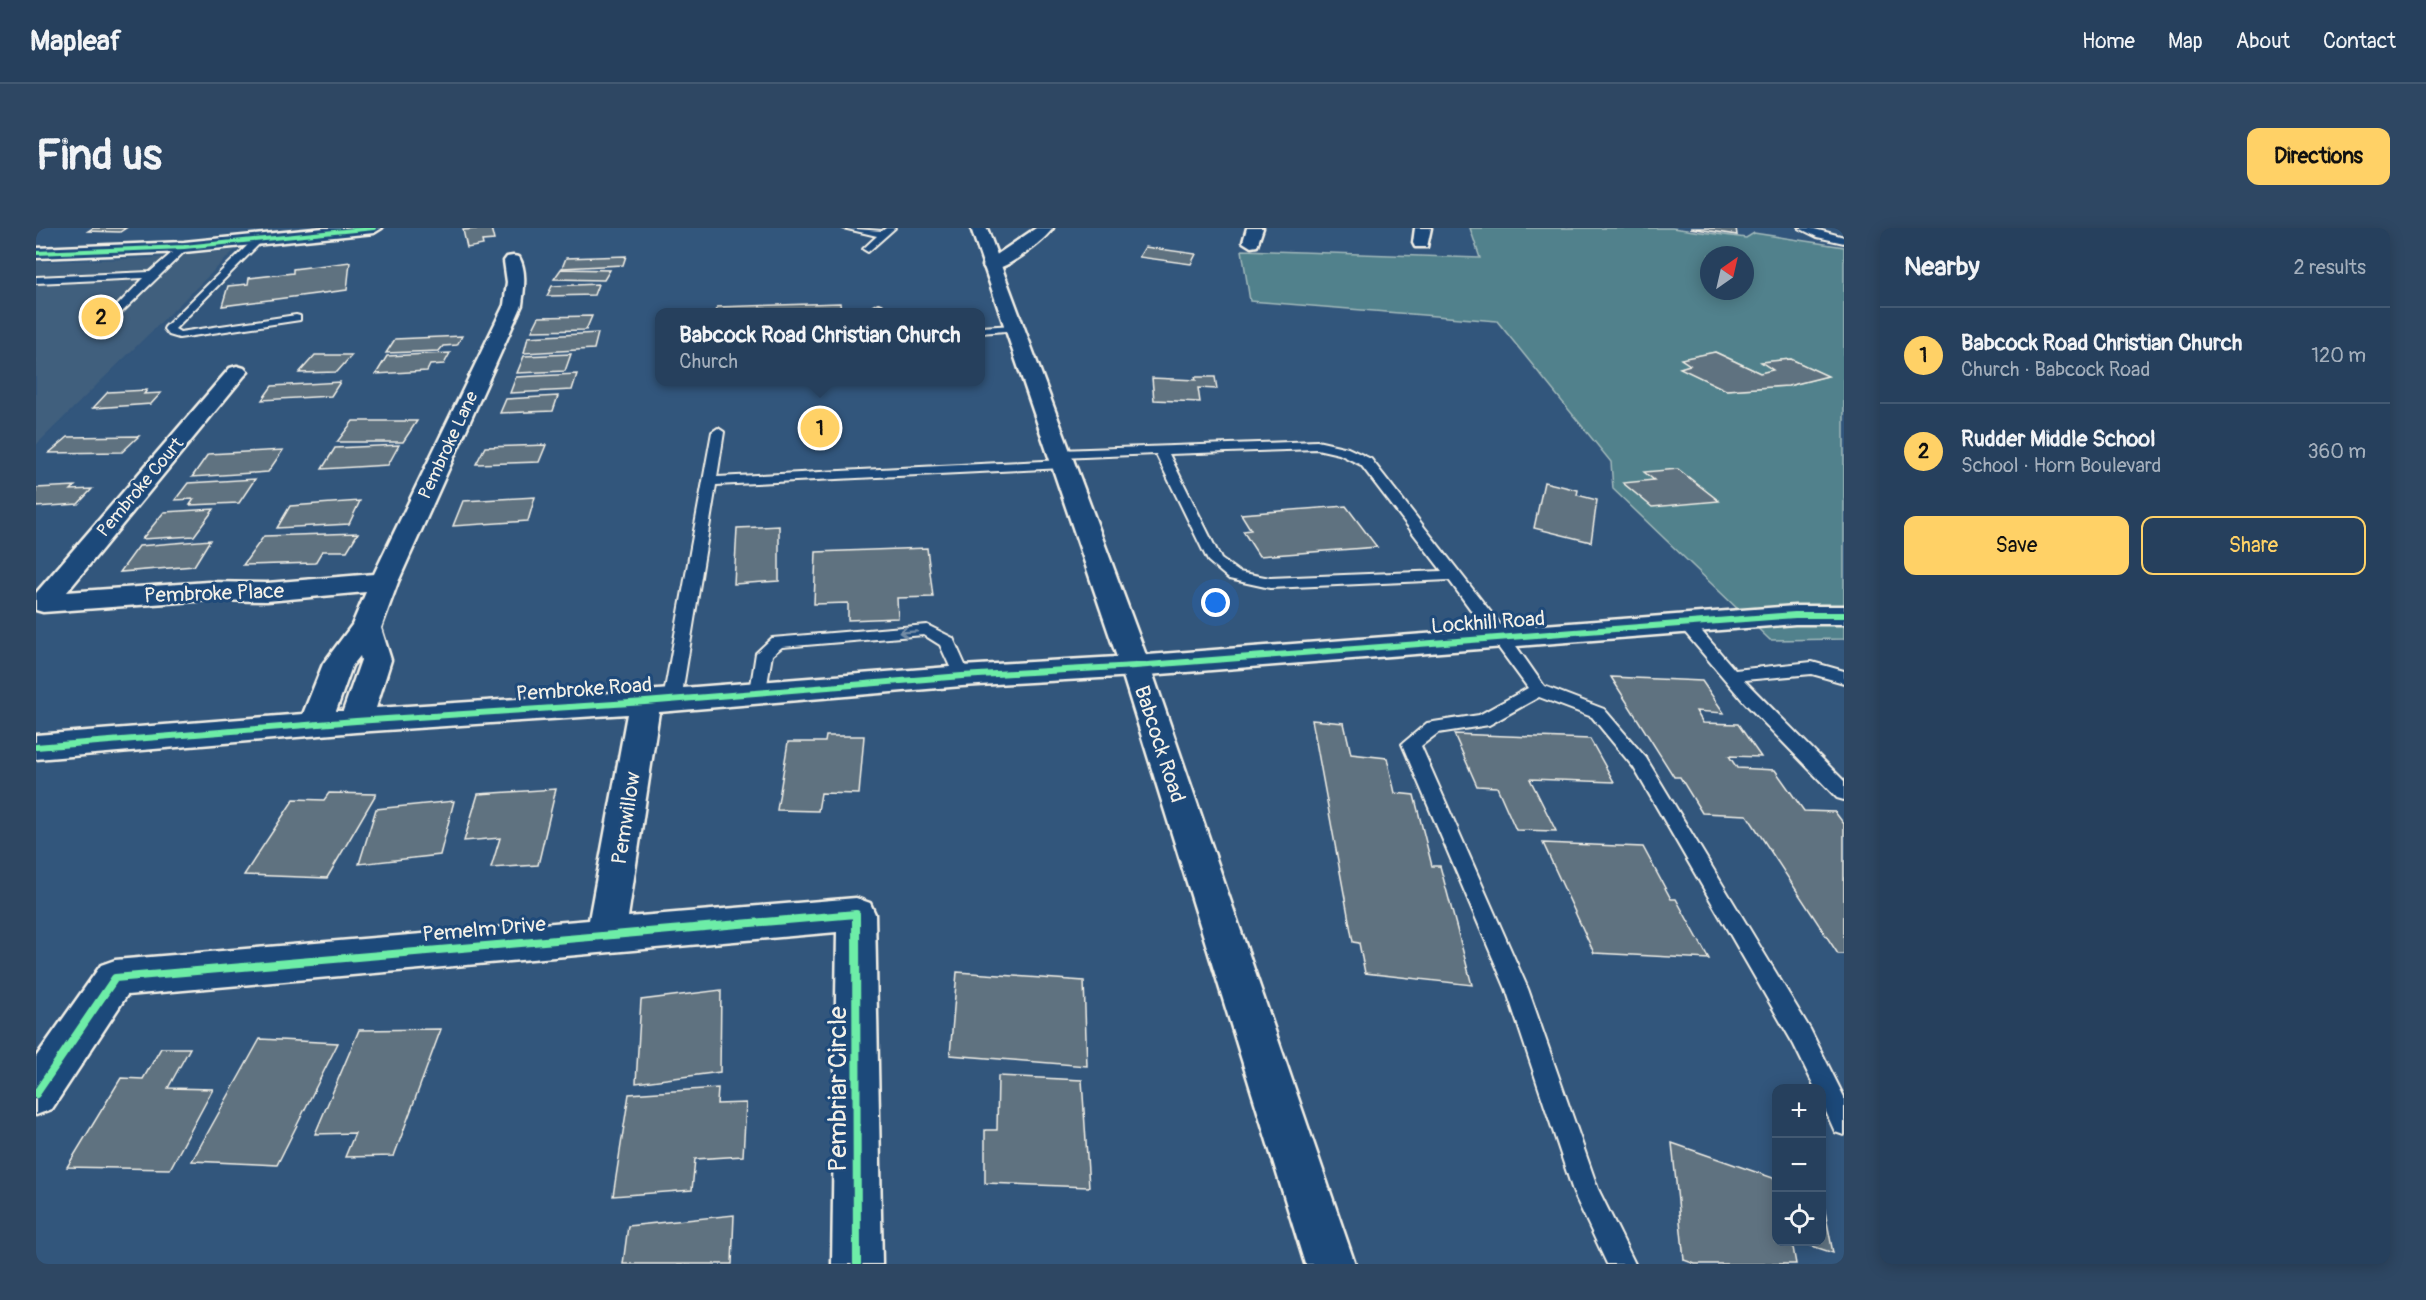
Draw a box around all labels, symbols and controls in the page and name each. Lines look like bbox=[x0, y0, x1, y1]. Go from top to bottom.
text: Mapleaf bbox=[30, 24, 121, 59]
text: Home bbox=[2082, 28, 2135, 55]
text: Map bbox=[2168, 28, 2203, 55]
text: About bbox=[2236, 28, 2290, 55]
text: Contact bbox=[2323, 28, 2396, 55]
button: Directions bbox=[2247, 128, 2390, 185]
text: Find us bbox=[36, 130, 162, 182]
north arrow bbox=[1700, 246, 1754, 300]
text: Nearby bbox=[1904, 251, 1980, 283]
text: 2 results bbox=[2294, 255, 2366, 280]
pin: 2 bbox=[82, 294, 120, 340]
popup bbox=[655, 308, 985, 386]
text: Babcock Road Christian Church bbox=[679, 321, 961, 349]
text: Babcock Road Christian Church bbox=[1961, 329, 2242, 357]
text: 1 bbox=[1920, 343, 1927, 368]
text: 120 m bbox=[2311, 343, 2366, 368]
text: Church bbox=[679, 349, 738, 374]
text: Church · Babcock Road bbox=[1961, 357, 2150, 382]
street label: Pembroke Lane bbox=[413, 387, 484, 503]
pin: 1 bbox=[800, 406, 840, 450]
text: Rudder Middle School bbox=[1961, 425, 2155, 453]
street label: Pembroke Court bbox=[92, 432, 189, 542]
text: 2 bbox=[1918, 439, 1929, 464]
text: 360 m bbox=[2307, 439, 2366, 464]
text: School · Horn Boulevard bbox=[1961, 453, 2161, 478]
button: Save bbox=[1904, 516, 2129, 575]
button: Share bbox=[2141, 516, 2366, 575]
street label: Pembroke Place bbox=[144, 578, 285, 609]
your location bbox=[1201, 588, 1230, 617]
street label: Lockhill Road bbox=[1430, 605, 1546, 640]
one-way arrow bbox=[899, 627, 918, 638]
street label: Pembroke Road bbox=[515, 671, 653, 708]
street label: Babcock Road bbox=[1128, 682, 1191, 806]
street label: Pemwillow bbox=[606, 770, 647, 866]
street label: Pemelm Drive bbox=[421, 911, 548, 948]
street label: Pembriar Circle bbox=[822, 1006, 854, 1172]
map controls bbox=[1772, 1084, 1826, 1246]
button: + bbox=[1772, 1084, 1826, 1138]
button: − bbox=[1772, 1138, 1826, 1192]
button: locate bbox=[1772, 1192, 1826, 1246]

